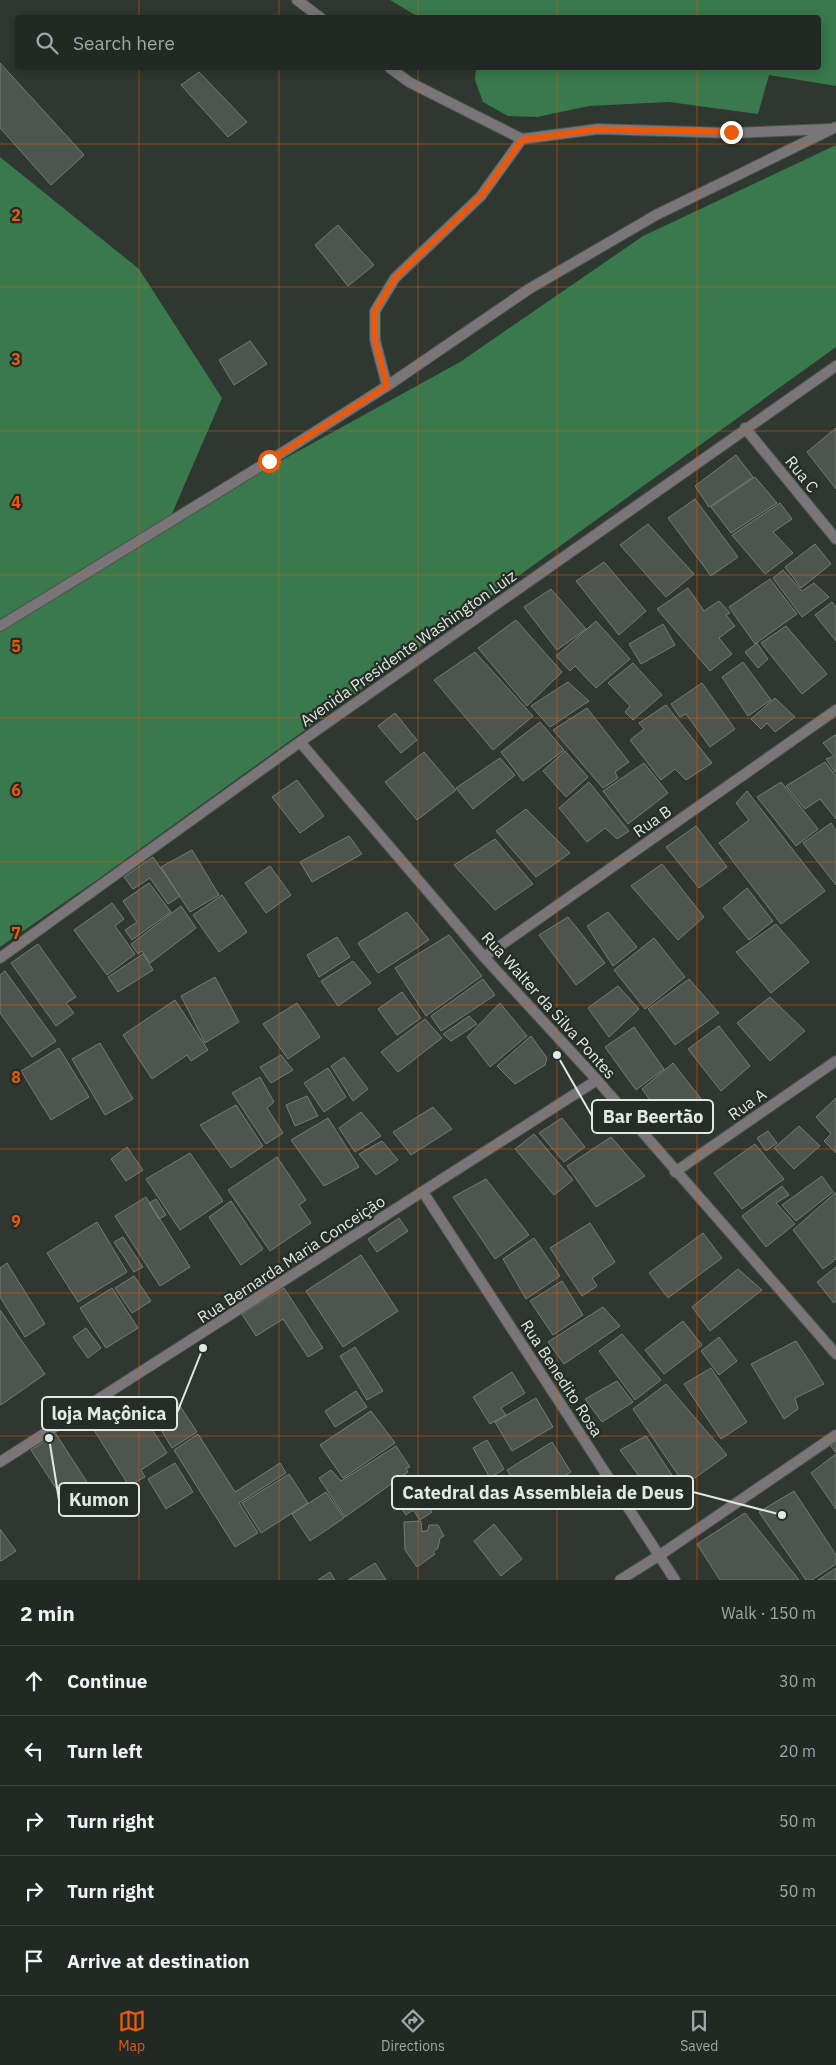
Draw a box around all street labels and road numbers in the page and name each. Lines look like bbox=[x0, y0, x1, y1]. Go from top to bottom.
street label: Rua C bbox=[781, 452, 823, 496]
street label: Avenida Presidente Washington Luiz bbox=[296, 565, 520, 731]
street label: Rua B bbox=[629, 801, 675, 841]
street label: Rua Walter da Silva Pontes bbox=[478, 927, 620, 1083]
street label: Rua A bbox=[724, 1084, 770, 1124]
street label: Rua Bernarda Maria Conceição bbox=[193, 1191, 389, 1327]
street label: Rua Benedito Rosa bbox=[517, 1316, 608, 1441]

